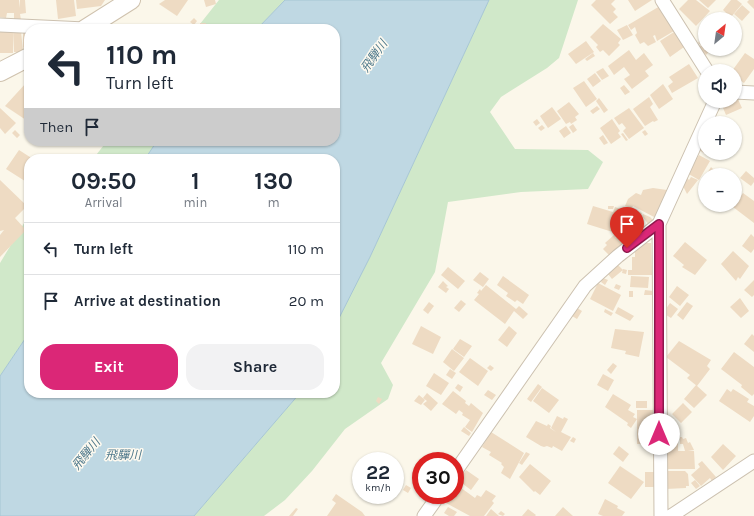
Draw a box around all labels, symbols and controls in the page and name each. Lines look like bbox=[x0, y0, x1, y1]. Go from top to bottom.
north arrow bbox=[698, 12, 742, 56]
map controls bbox=[698, 12, 742, 212]
water label: 飛騨川 bbox=[358, 36, 391, 75]
text: 110 m bbox=[106, 38, 177, 71]
icon: left bbox=[40, 40, 92, 92]
button: sound bbox=[698, 64, 742, 108]
text: Turn left bbox=[106, 72, 174, 94]
icon: arrive bbox=[81, 116, 103, 138]
button: + bbox=[698, 116, 742, 160]
text: Then bbox=[40, 118, 73, 136]
text: 09:50 bbox=[71, 167, 136, 195]
text: 1 bbox=[191, 167, 200, 195]
text: 130 bbox=[254, 167, 293, 195]
button: − bbox=[698, 168, 742, 212]
text: Arrival bbox=[85, 195, 123, 210]
text: min bbox=[183, 195, 207, 210]
text: m bbox=[268, 195, 280, 210]
pin bbox=[610, 207, 644, 248]
icon: arrive bbox=[616, 213, 638, 235]
icon: left bbox=[40, 238, 62, 260]
text: Turn left bbox=[74, 240, 133, 258]
text: 110 m bbox=[288, 240, 324, 258]
icon: arrive bbox=[40, 290, 62, 312]
text: Arrive at destination bbox=[74, 292, 221, 310]
text: 20 m bbox=[289, 292, 324, 310]
button: Exit bbox=[40, 344, 178, 390]
button: Share bbox=[186, 344, 324, 390]
position arrow bbox=[638, 413, 680, 455]
water label: 飛騨川 bbox=[69, 434, 104, 472]
water label: 飛驒川 bbox=[105, 448, 143, 462]
speed limit sign: 30 bbox=[412, 452, 464, 504]
text: 22 bbox=[366, 461, 390, 484]
text: km/h bbox=[365, 482, 391, 494]

